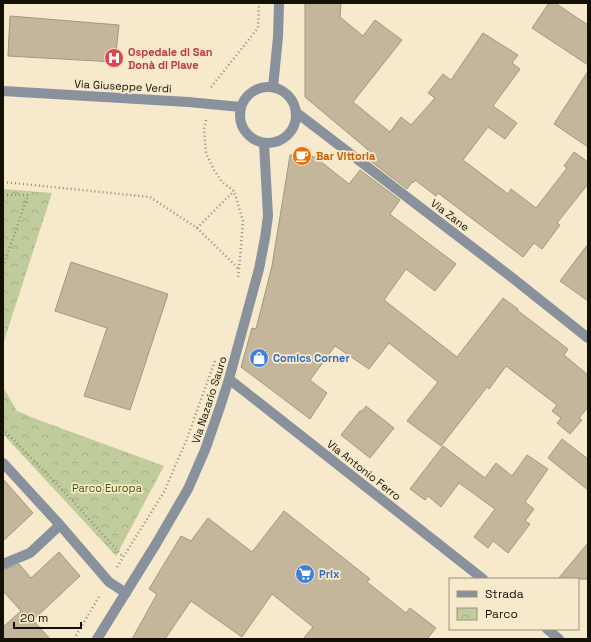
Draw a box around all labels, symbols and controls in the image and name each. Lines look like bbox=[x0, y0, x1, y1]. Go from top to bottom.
place label: Ospedale di San Donà di Piave bbox=[128, 45, 213, 72]
hospital icon: Ospedale di San Donà di Piave bbox=[103, 47, 125, 69]
street label: Via Giuseppe Verdi bbox=[74, 76, 172, 96]
cafe icon: Bar Vittoria bbox=[291, 145, 313, 167]
place label: Bar Vittoria bbox=[316, 149, 376, 163]
street label: Via Zane bbox=[428, 196, 472, 234]
shop icon: Comics Corner bbox=[248, 347, 270, 369]
place label: Comics Corner bbox=[273, 351, 350, 365]
street label: Via Nazario Sauro bbox=[188, 354, 230, 446]
street label: Via Antonio Ferro bbox=[324, 437, 404, 503]
park label: Parco Europa bbox=[72, 481, 143, 495]
supermarket icon: Prix bbox=[294, 563, 316, 585]
place label: Prix bbox=[319, 567, 340, 581]
legend bbox=[449, 578, 579, 630]
text: Strada bbox=[485, 586, 524, 602]
scale bar bbox=[14, 604, 81, 630]
text: Parco bbox=[485, 606, 518, 622]
text: 20 m bbox=[20, 610, 48, 626]

